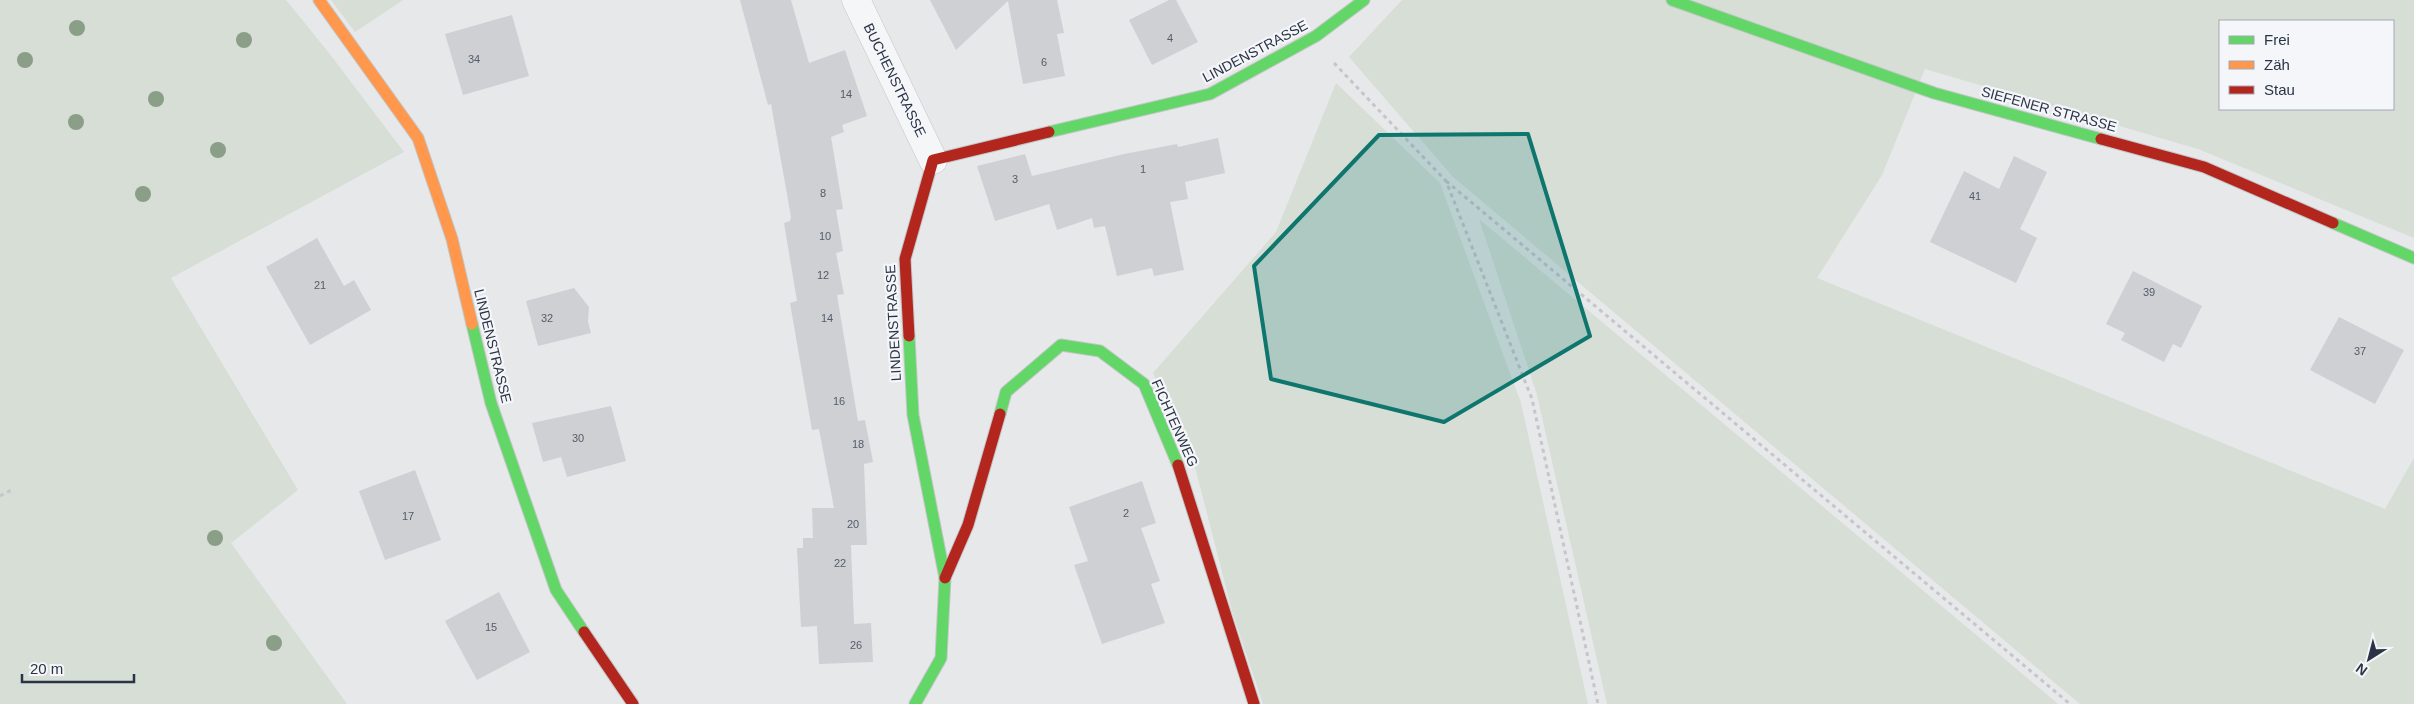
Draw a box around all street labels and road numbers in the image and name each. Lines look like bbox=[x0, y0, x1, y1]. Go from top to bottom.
street label: LINDENSTRASSE bbox=[1200, 17, 1310, 85]
street label: BUCHENSTRASSE bbox=[861, 21, 929, 139]
street label: SIEFENER STRASSE bbox=[1980, 83, 2118, 135]
street label: LINDENSTRASSE bbox=[882, 264, 904, 382]
street label: LINDENSTRASSE bbox=[471, 287, 515, 405]
street label: FICHTENWEG bbox=[1149, 377, 1201, 469]

